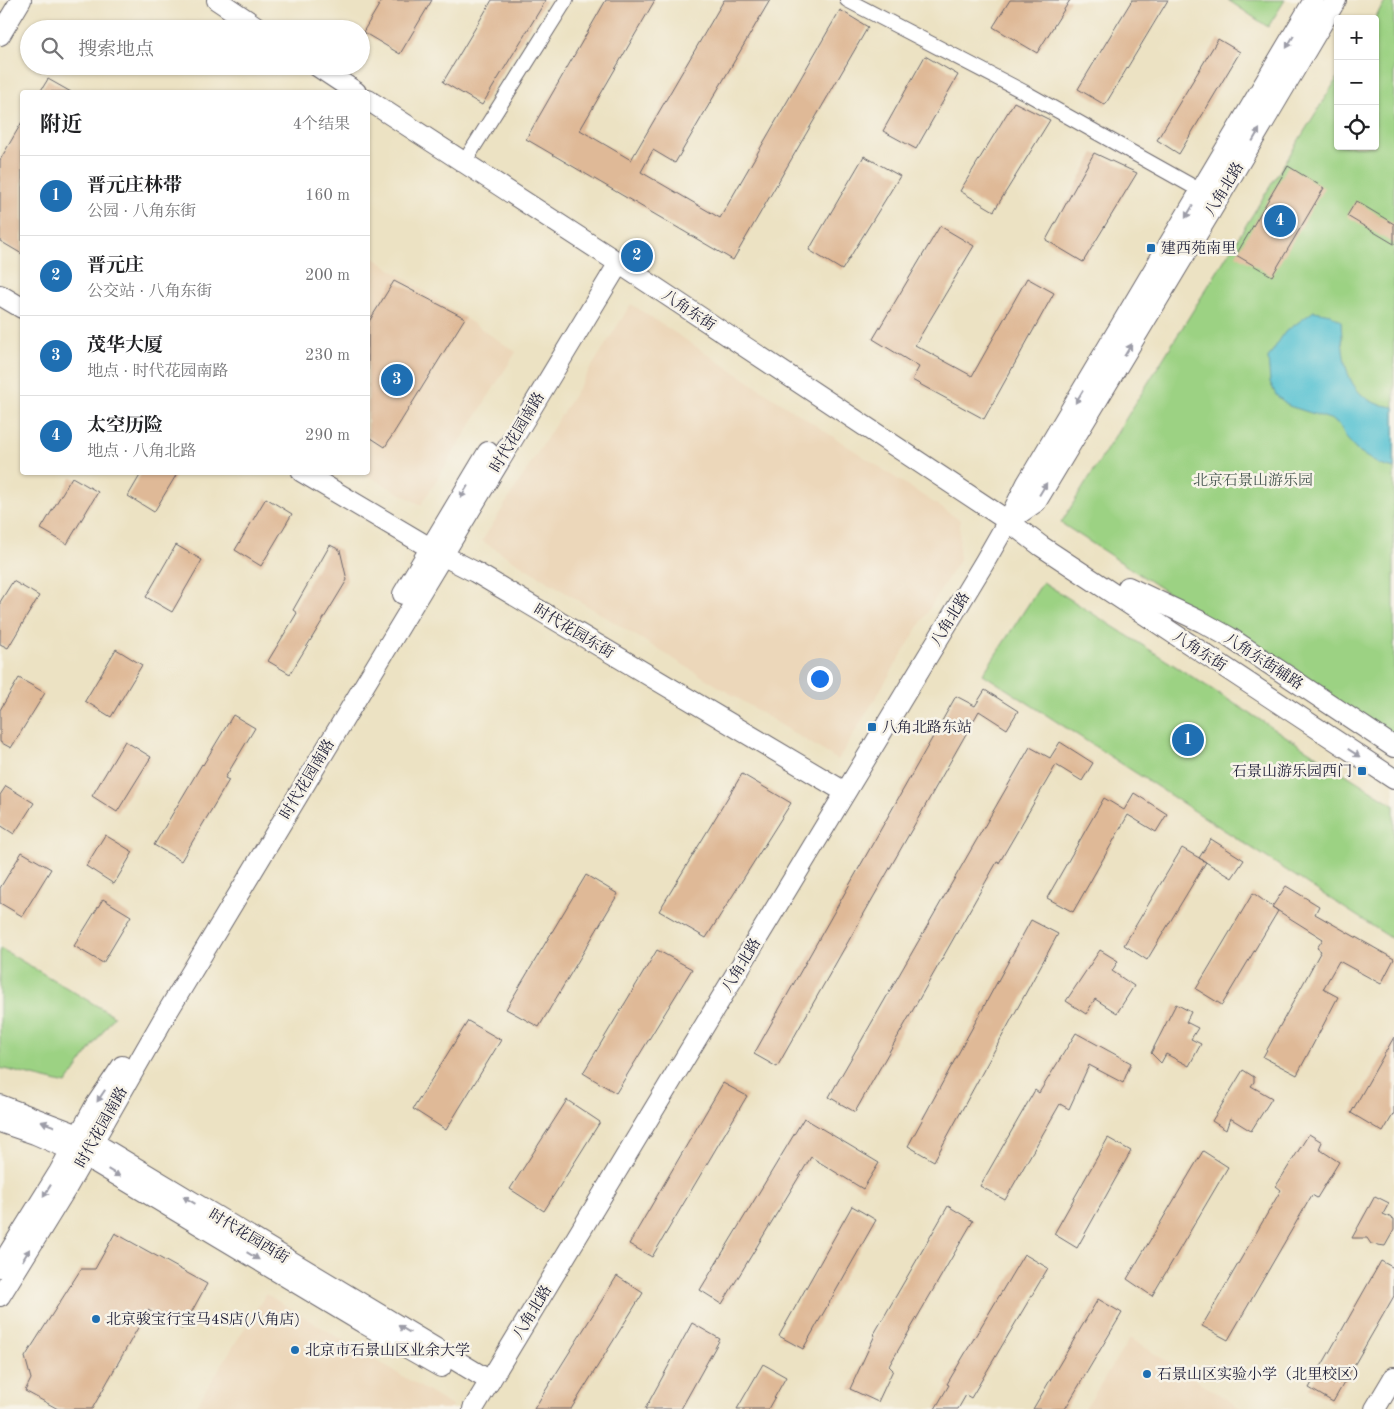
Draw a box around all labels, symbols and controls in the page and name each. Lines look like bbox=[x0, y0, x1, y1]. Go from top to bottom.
map controls bbox=[1334, 15, 1379, 150]
button: + bbox=[1334, 15, 1379, 60]
search box bbox=[20, 20, 370, 75]
icon: search bbox=[38, 34, 66, 62]
one-way arrow bbox=[1285, 35, 1294, 48]
text: 搜索地点 bbox=[78, 41, 154, 60]
button: − bbox=[1334, 60, 1379, 105]
button: locate bbox=[1334, 105, 1379, 150]
text: 附近 bbox=[40, 115, 82, 136]
text: 4个结果 bbox=[293, 117, 350, 133]
one-way arrow bbox=[1252, 128, 1260, 143]
street label: 八角北路 bbox=[1202, 159, 1247, 219]
text: 晋元庄林带 bbox=[87, 177, 182, 196]
text: 1 bbox=[51, 188, 61, 204]
text: 160 m bbox=[305, 188, 350, 204]
pin: 4 bbox=[1264, 202, 1296, 240]
text: 公园 · 八角东街 bbox=[87, 204, 196, 220]
one-way arrow bbox=[1184, 205, 1193, 218]
pin: 2 bbox=[621, 237, 653, 275]
place label: 建西苑南里 bbox=[1161, 240, 1236, 257]
marker: 建西苑南里 bbox=[1145, 242, 1157, 254]
text: 晋元庄 bbox=[87, 257, 144, 276]
text: 2 bbox=[51, 268, 61, 284]
text: 200 m bbox=[305, 268, 350, 284]
text: 公交站 · 八角东街 bbox=[87, 284, 212, 300]
street label: 八角东街 bbox=[659, 287, 718, 334]
text: 茂华大厦 bbox=[87, 337, 163, 356]
one-way arrow bbox=[1123, 343, 1132, 356]
text: 3 bbox=[51, 348, 61, 364]
text: 230 m bbox=[305, 348, 350, 364]
pin: 3 bbox=[381, 361, 413, 399]
text: 地点 · 时代花园南路 bbox=[87, 364, 228, 380]
street label: 时代花园南路 bbox=[487, 389, 548, 475]
one-way arrow bbox=[1074, 390, 1083, 403]
text: 太空历险 bbox=[87, 417, 163, 436]
text: 4 bbox=[51, 428, 61, 444]
text: 290 m bbox=[305, 428, 350, 444]
text: 地点 · 八角北路 bbox=[87, 444, 196, 460]
park label: 北京石景山游乐园 bbox=[1193, 472, 1313, 489]
one-way arrow bbox=[1039, 482, 1048, 495]
one-way arrow bbox=[460, 485, 469, 498]
street label: 八角北路 bbox=[928, 589, 973, 649]
street label: 时代花园东街 bbox=[531, 601, 617, 662]
street label: 八角东街 bbox=[1170, 628, 1230, 675]
street label: 八角东街辅路 bbox=[1221, 630, 1306, 693]
your location bbox=[807, 666, 833, 692]
place label: 八角北路东站 bbox=[882, 719, 972, 736]
marker: 八角北路东站 bbox=[866, 721, 878, 733]
pin: 1 bbox=[1172, 721, 1204, 759]
street label: 时代花园南路 bbox=[277, 736, 338, 822]
one-way arrow bbox=[1347, 748, 1361, 758]
place label: 石景山游乐园西门 bbox=[1232, 763, 1352, 780]
marker: 石景山游乐园西门 bbox=[1356, 765, 1368, 777]
street label: 八角北路 bbox=[719, 935, 764, 995]
street label: 时代花园南路 bbox=[72, 1084, 131, 1171]
one-way arrow bbox=[97, 1090, 106, 1103]
one-way arrow bbox=[40, 1120, 55, 1128]
one-way arrow bbox=[107, 1168, 120, 1177]
one-way arrow bbox=[42, 1185, 52, 1198]
one-way arrow bbox=[183, 1196, 196, 1205]
street label: 时代花园西街 bbox=[206, 1206, 292, 1267]
one-way arrow bbox=[21, 1248, 30, 1261]
one-way arrow bbox=[247, 1252, 260, 1261]
street label: 八角北路 bbox=[510, 1282, 555, 1342]
place label: 北京骏宝行宝马4S店(八角店) bbox=[106, 1311, 300, 1328]
marker: 北京骏宝行宝马4S店(八角店) bbox=[90, 1313, 102, 1325]
one-way arrow bbox=[397, 1324, 410, 1333]
place label: 北京市石景山区业余大学 bbox=[305, 1342, 470, 1359]
marker: 北京市石景山区业余大学 bbox=[289, 1344, 301, 1356]
place label: 石景山区实验小学（北里校区） bbox=[1157, 1366, 1367, 1383]
marker: 石景山区实验小学（北里校区） bbox=[1141, 1368, 1153, 1380]

